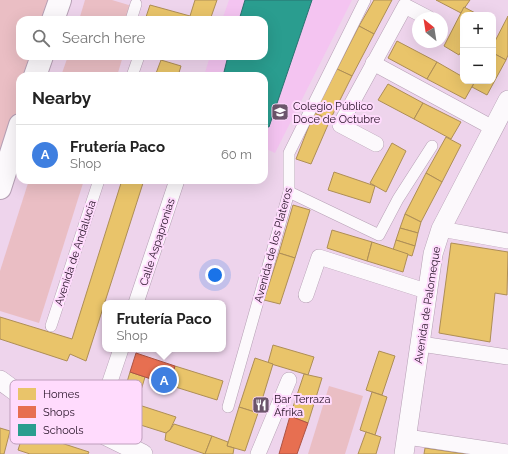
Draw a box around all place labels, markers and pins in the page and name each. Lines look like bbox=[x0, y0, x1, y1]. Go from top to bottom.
place label: Colegio Público Doce de Octubre bbox=[293, 100, 381, 126]
school or university icon: Colegio Público Doce de Octubre bbox=[270, 102, 290, 122]
pin: A bbox=[151, 365, 177, 395]
place label: Bar Terraza Áfrika bbox=[274, 393, 330, 419]
restaurant icon: Bar Terraza Áfrika bbox=[251, 395, 271, 415]

